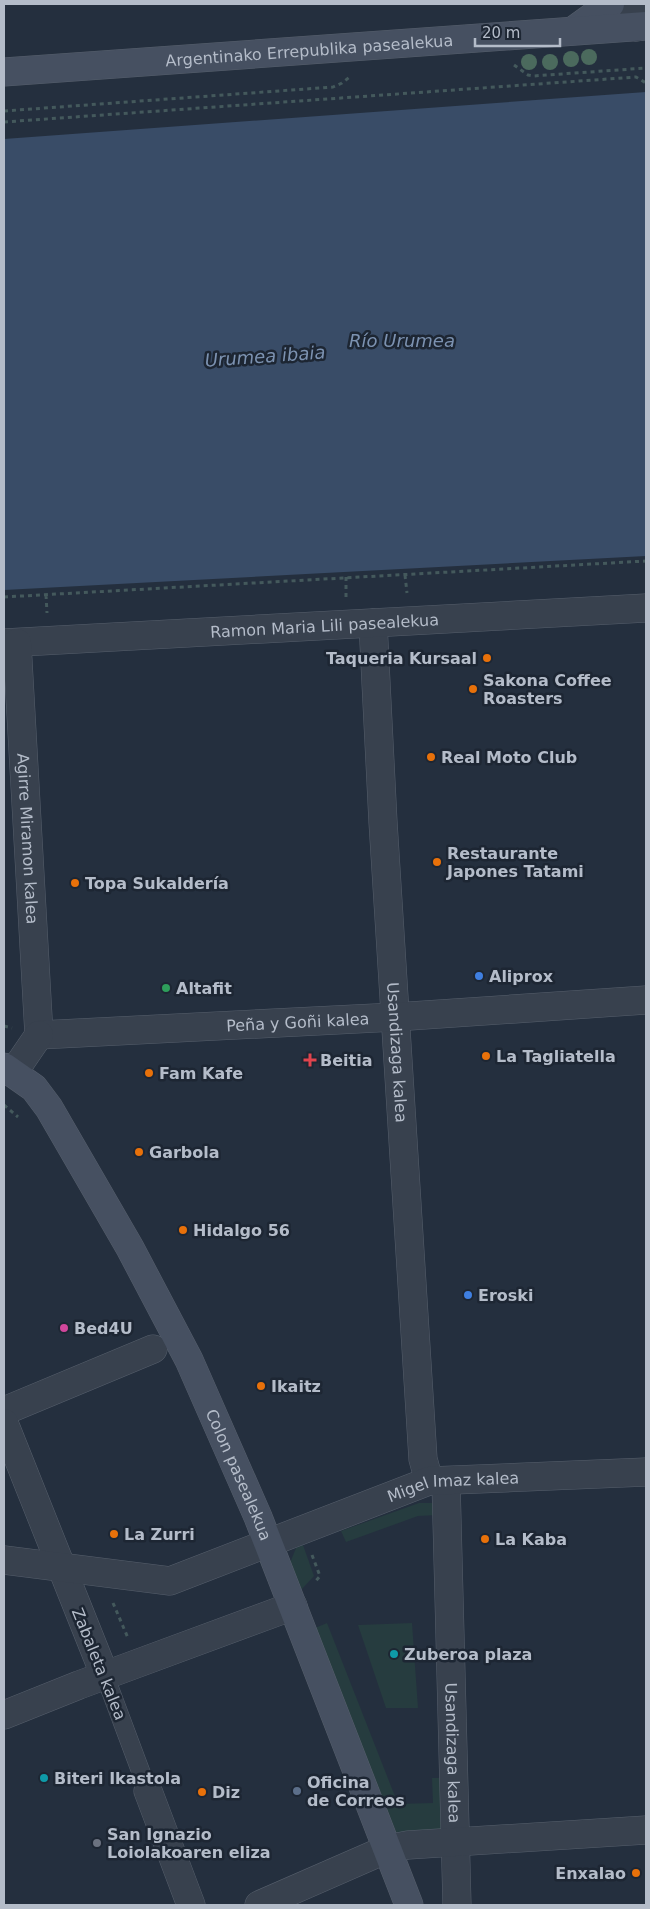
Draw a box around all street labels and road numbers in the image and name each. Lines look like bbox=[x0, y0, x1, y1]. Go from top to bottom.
street label: Argentinako Errepublika pasealekua bbox=[165, 30, 454, 70]
street label: Ramon Maria Lili pasealekua bbox=[210, 610, 439, 641]
street label: Agirre Miramon kalea bbox=[14, 753, 42, 925]
street label: Usandizaga kalea bbox=[384, 981, 411, 1123]
street label: Peña y Goñi kalea bbox=[226, 1009, 370, 1035]
street label: Colon pasealekua bbox=[202, 1406, 276, 1543]
street label: Migel Imaz kalea bbox=[384, 1468, 520, 1506]
street label: Zabaleta kalea bbox=[68, 1605, 130, 1723]
street label: Usandizaga kalea bbox=[442, 1682, 464, 1824]

